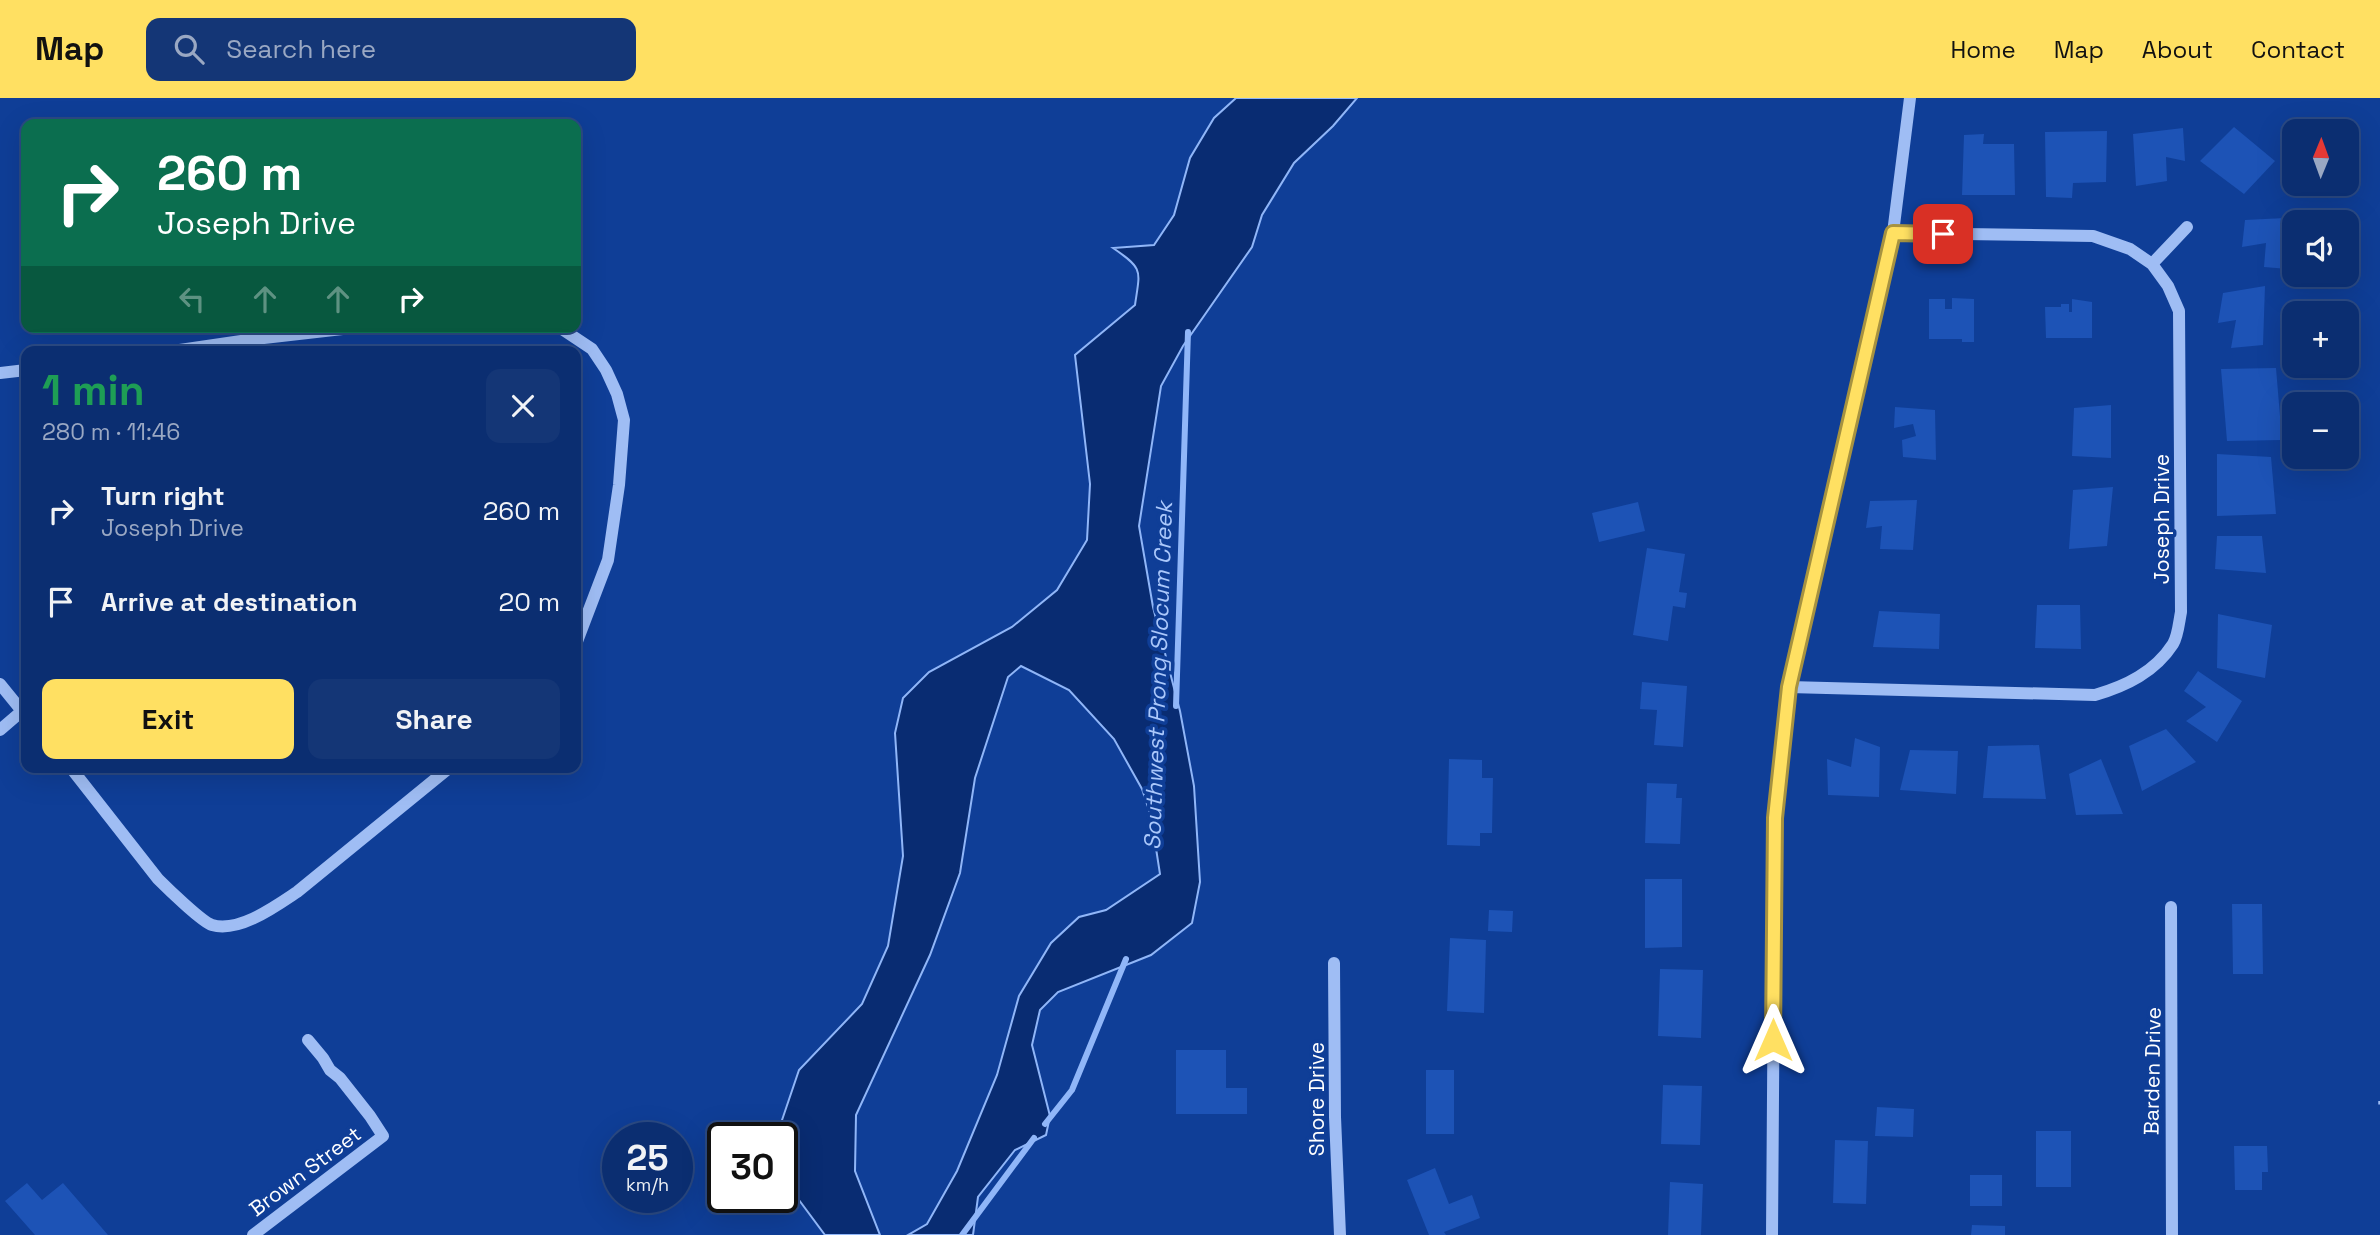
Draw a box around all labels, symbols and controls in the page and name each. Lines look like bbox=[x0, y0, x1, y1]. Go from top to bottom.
search box bbox=[146, 18, 636, 81]
text: Map bbox=[35, 28, 104, 70]
icon: search bbox=[170, 30, 208, 68]
text: Search here bbox=[226, 32, 376, 66]
text: Home bbox=[1950, 34, 2016, 65]
text: Map bbox=[2054, 34, 2104, 65]
text: About bbox=[2142, 34, 2213, 65]
text: Contact bbox=[2251, 34, 2345, 65]
north arrow bbox=[2282, 119, 2359, 196]
map controls bbox=[2282, 119, 2359, 469]
text: 260 m bbox=[157, 142, 302, 204]
icon: right bbox=[42, 147, 133, 238]
text: Joseph Drive bbox=[157, 203, 356, 243]
pin bbox=[1913, 204, 1973, 264]
button: sound bbox=[2282, 210, 2359, 287]
icon: arrive bbox=[1924, 215, 1962, 253]
icon: left bbox=[173, 280, 211, 318]
icon: ahead bbox=[246, 280, 284, 318]
icon: ahead bbox=[319, 280, 357, 318]
icon: right bbox=[392, 280, 430, 318]
button: + bbox=[2282, 301, 2359, 378]
text: 1 min bbox=[42, 364, 145, 417]
button: close bbox=[486, 369, 560, 443]
button: − bbox=[2282, 392, 2359, 469]
text: 280 m · 11:46 bbox=[42, 417, 180, 447]
street label: Joseph Drive bbox=[2148, 454, 2175, 584]
text: Turn right bbox=[101, 479, 225, 513]
icon: right bbox=[42, 492, 80, 530]
text: 260 m bbox=[483, 494, 560, 528]
water label: Southwest Prong Slocum Creek bbox=[1137, 499, 1179, 851]
text: Joseph Drive bbox=[101, 513, 244, 543]
icon: arrive bbox=[42, 583, 80, 621]
text: Arrive at destination bbox=[101, 585, 358, 619]
text: 20 m bbox=[499, 585, 560, 619]
button: Exit bbox=[42, 679, 294, 759]
button: Share bbox=[308, 679, 560, 759]
position arrow bbox=[1736, 1003, 1810, 1077]
street label: Barden Drive bbox=[2137, 1007, 2167, 1135]
street label: Shore Drive bbox=[1303, 1042, 1330, 1156]
street label: Brown Street bbox=[244, 1120, 366, 1222]
speed limit sign: 30 bbox=[707, 1122, 798, 1213]
text: 25 bbox=[627, 1136, 668, 1180]
text: km/h bbox=[626, 1173, 669, 1196]

